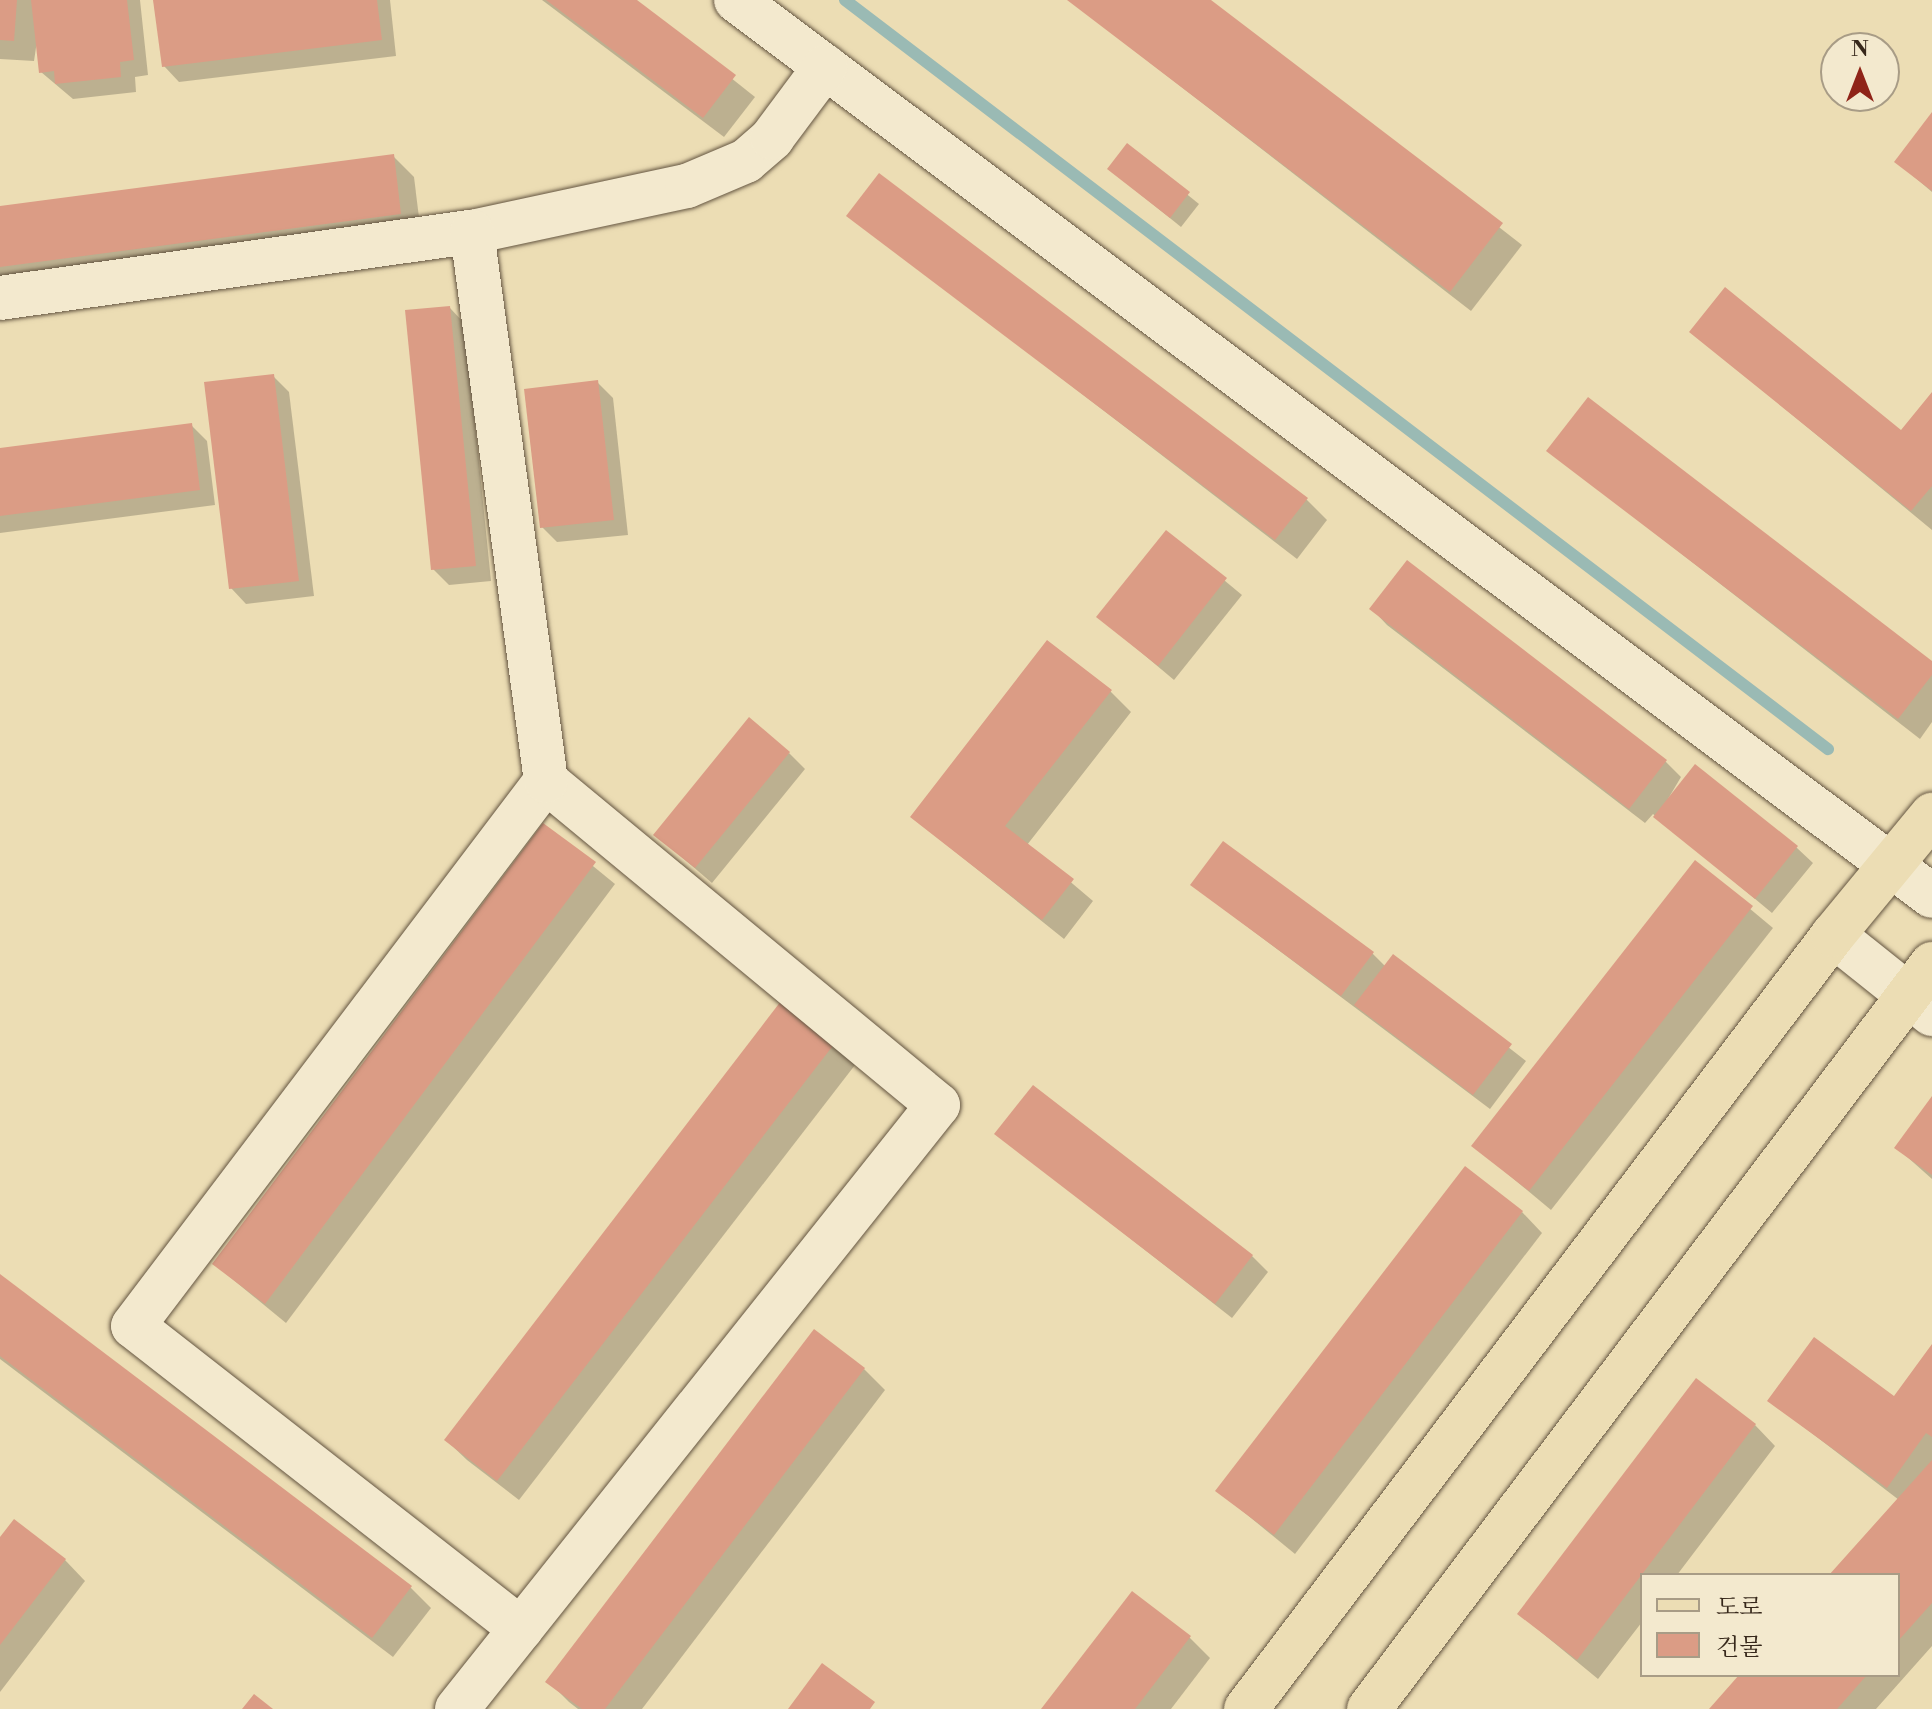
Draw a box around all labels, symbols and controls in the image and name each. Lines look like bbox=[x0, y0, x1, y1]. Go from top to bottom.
north arrow bbox=[1820, 32, 1900, 112]
text: N bbox=[1851, 36, 1869, 63]
legend bbox=[1640, 1573, 1900, 1677]
text: 도로 bbox=[1716, 1593, 1762, 1623]
text: 건물 bbox=[1716, 1633, 1762, 1663]

